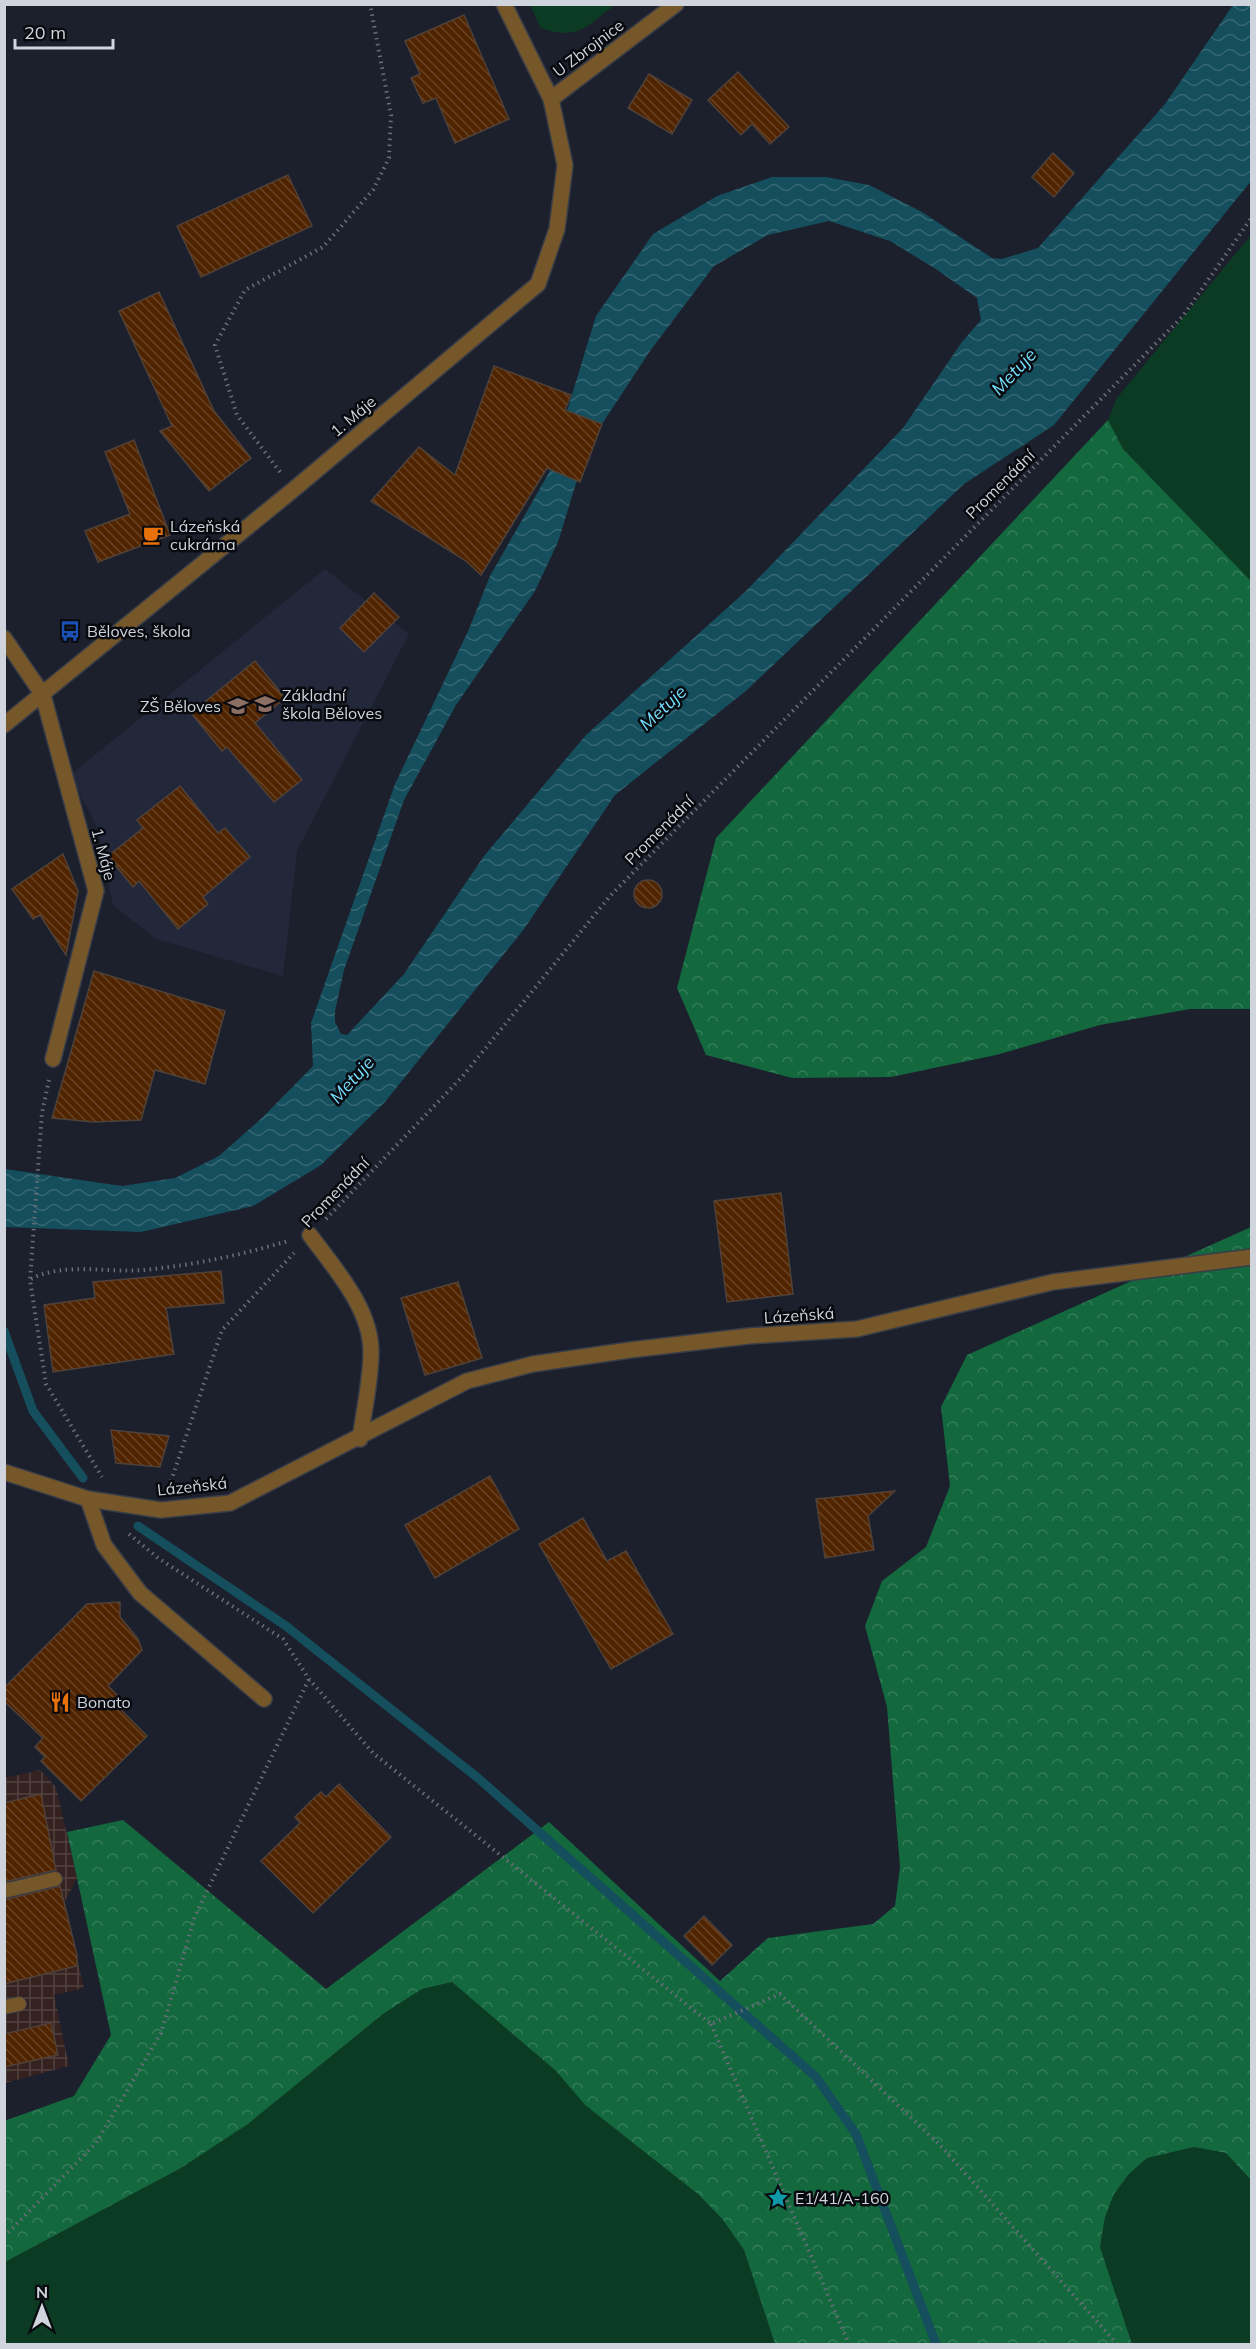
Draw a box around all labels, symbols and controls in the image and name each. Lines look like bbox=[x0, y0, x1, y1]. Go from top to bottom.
scale bar bbox=[15, 12, 112, 50]
street label: U Zbrojnice bbox=[549, 15, 627, 81]
text: 20 m bbox=[24, 21, 66, 44]
water label: Metuje bbox=[986, 343, 1041, 400]
street label: 1. Máje bbox=[326, 391, 380, 441]
street label: Promenádní bbox=[961, 444, 1040, 523]
place label: Lázeňská cukrárna bbox=[170, 516, 240, 554]
cafe icon: Lázeňská cukrárna bbox=[141, 523, 165, 547]
bus stop icon: Běloves, škola bbox=[58, 619, 82, 643]
place label: Běloves, škola bbox=[87, 621, 191, 641]
water label: Metuje bbox=[634, 680, 691, 735]
place label: Základní škola Běloves bbox=[282, 685, 382, 723]
school or university icon: Základní škola Běloves bbox=[253, 692, 277, 716]
school or university icon: ZŠ Běloves bbox=[226, 694, 250, 718]
place label: ZŠ Běloves bbox=[140, 696, 221, 716]
street label: Promenádní bbox=[620, 790, 699, 869]
street label: 1. Máje bbox=[87, 826, 121, 882]
water label: Metuje bbox=[324, 1051, 379, 1108]
street label: Promenádní bbox=[297, 1152, 374, 1231]
street label: Lázeňská bbox=[763, 1303, 835, 1327]
street label: Lázeňská bbox=[156, 1472, 228, 1500]
restaurant icon: Bonato bbox=[48, 1690, 72, 1714]
place label: Bonato bbox=[77, 1692, 131, 1712]
place icon: E1/41/A-160 bbox=[766, 2186, 790, 2210]
place label: E1/41/A-160 bbox=[795, 2188, 889, 2208]
north arrow bbox=[12, 2277, 72, 2337]
text: N bbox=[36, 2282, 48, 2302]

